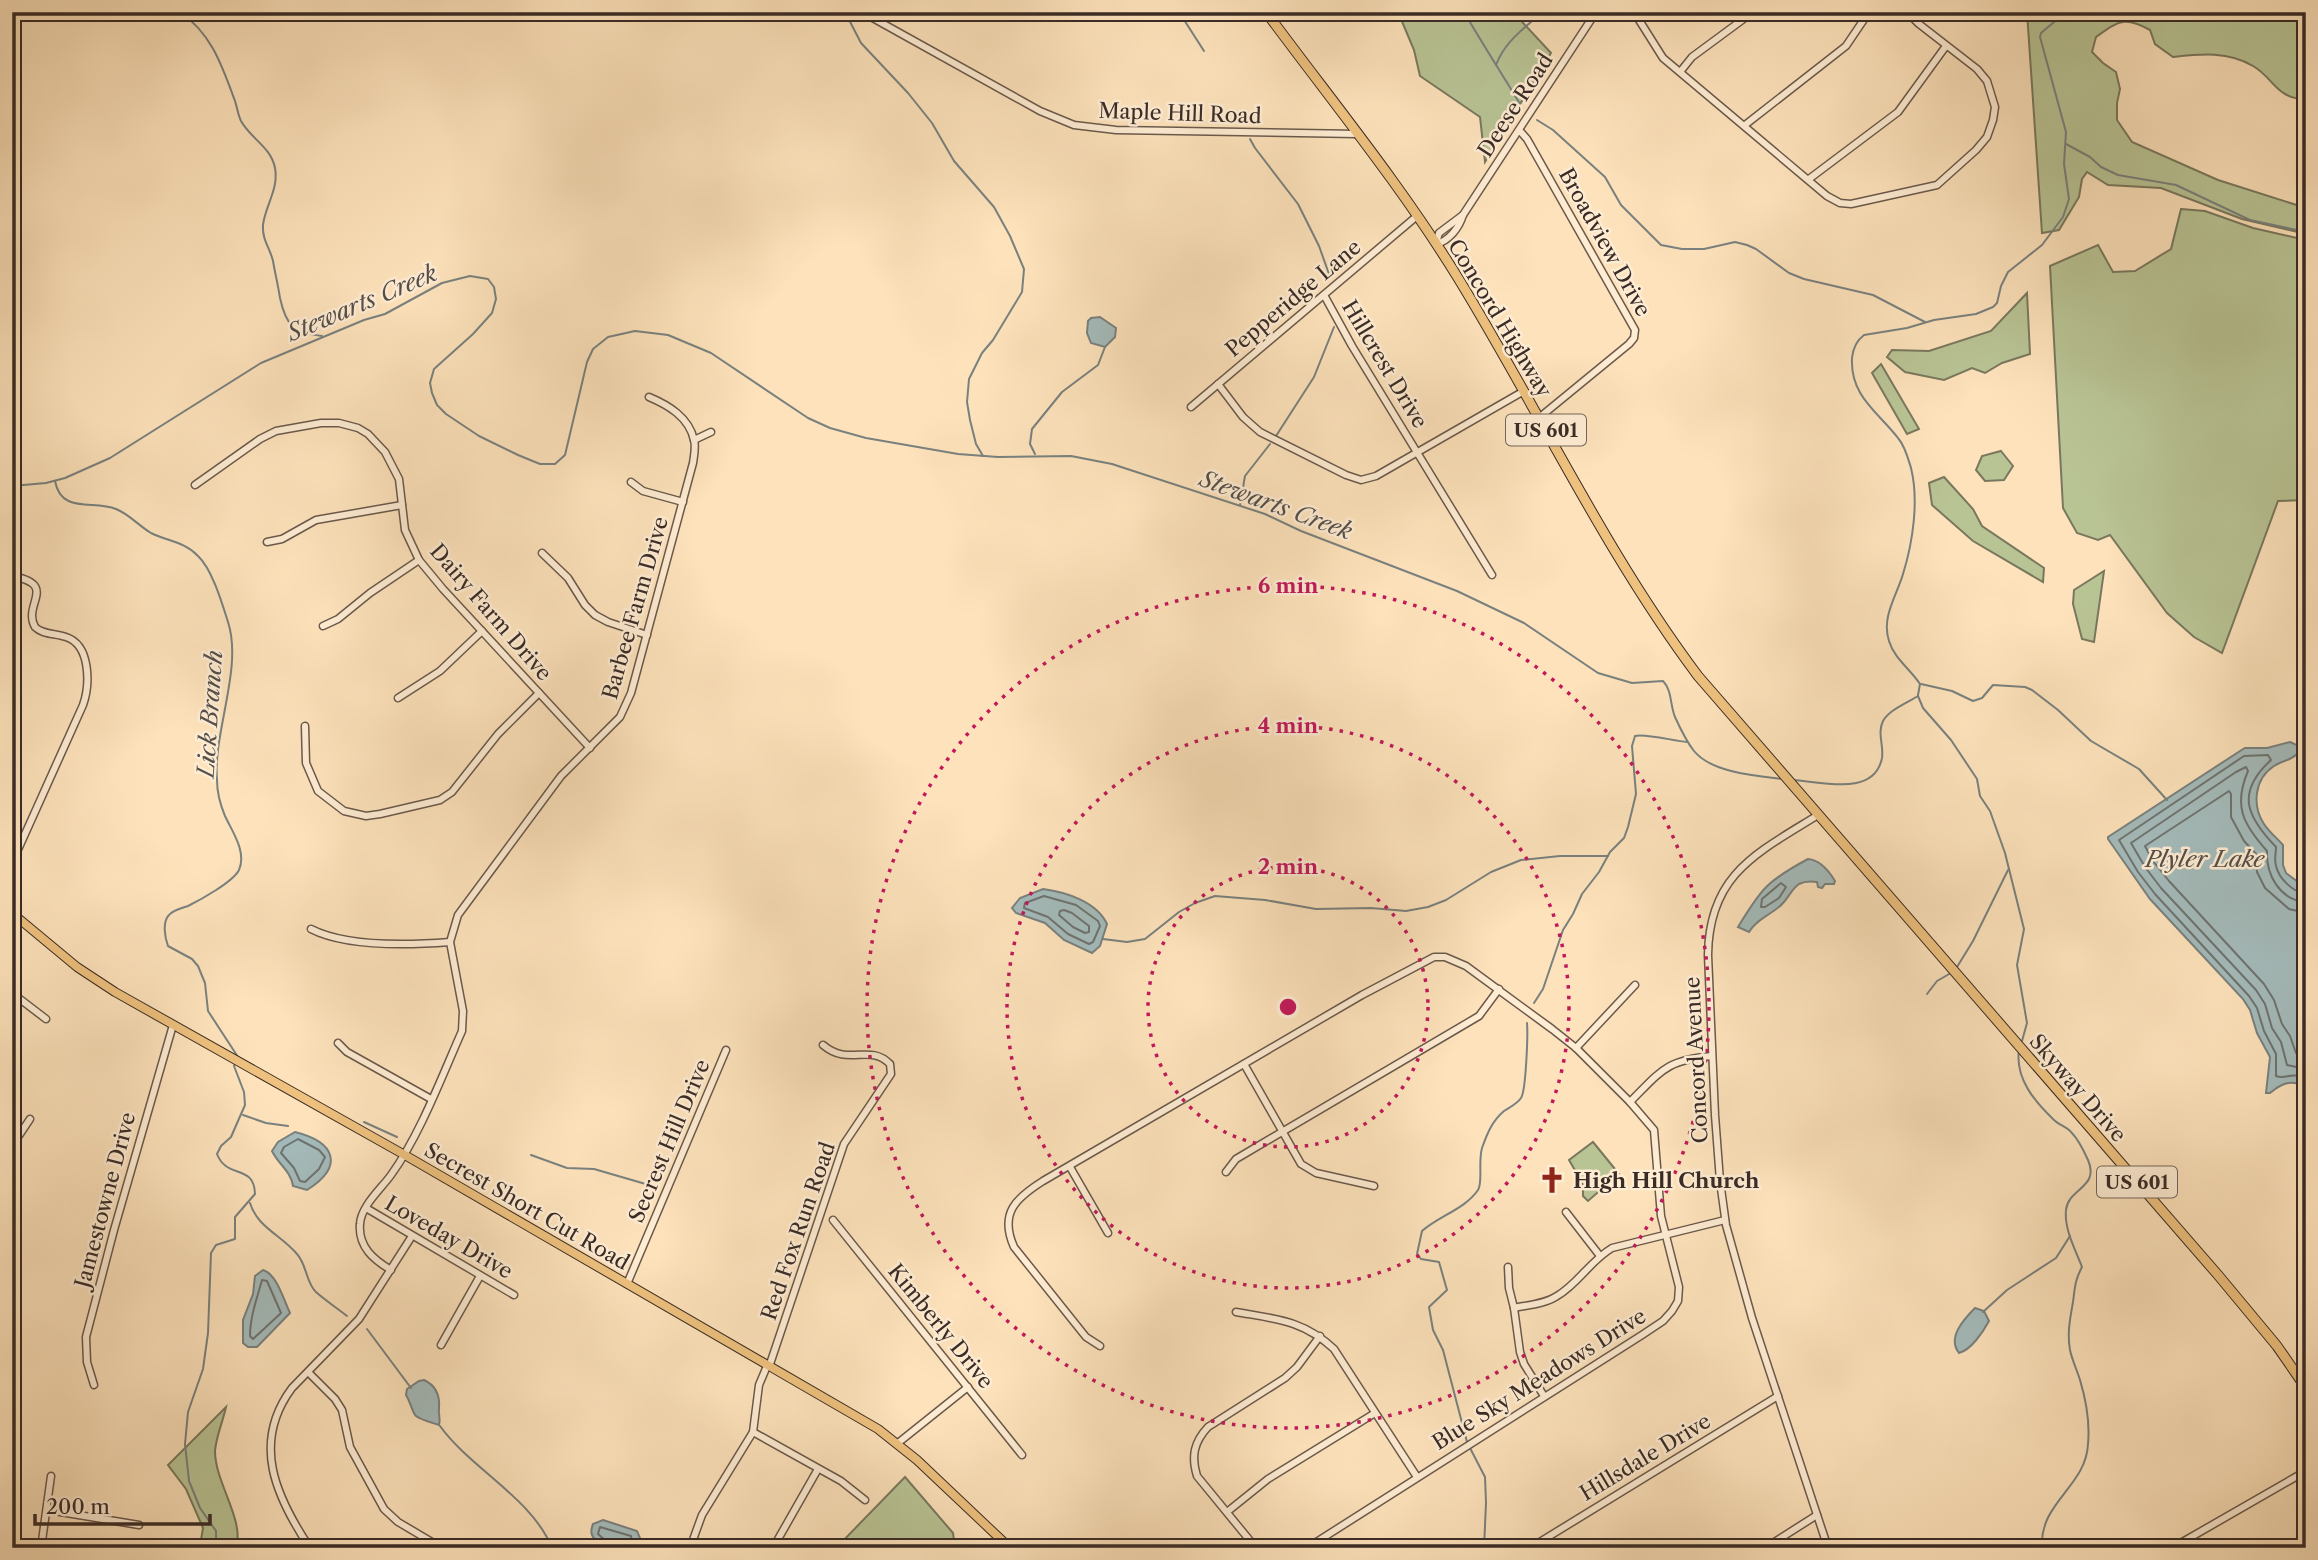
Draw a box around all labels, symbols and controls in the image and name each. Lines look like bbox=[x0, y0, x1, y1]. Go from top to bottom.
street label: Deese Road bbox=[1472, 48, 1558, 162]
street label: Maple Hill Road bbox=[1098, 98, 1262, 128]
street label: Broadview Drive bbox=[1554, 163, 1656, 321]
street label: Pepperidge Lane bbox=[1220, 234, 1366, 362]
street label: Concord Highway bbox=[1443, 234, 1557, 402]
water label: Stewarts Creek bbox=[281, 259, 441, 348]
street label: Hillcrest Drive bbox=[1337, 295, 1433, 433]
road number: US 601 bbox=[1506, 414, 1586, 446]
water label: Stewarts Creek bbox=[1194, 464, 1356, 546]
street label: Barbee Farm Drive bbox=[597, 514, 673, 702]
street label: Dairy Farm Drive bbox=[425, 539, 557, 685]
text: 6 min bbox=[1258, 573, 1319, 598]
water label: Lick Branch bbox=[191, 649, 228, 781]
text: 4 min bbox=[1258, 713, 1319, 738]
water label: Plyler Lake bbox=[2144, 845, 2265, 873]
text: 2 min bbox=[1258, 854, 1319, 879]
street label: Concord Avenue bbox=[1679, 976, 1713, 1144]
centre of rings bbox=[1276, 995, 1300, 1019]
street label: Skyway Drive bbox=[2024, 1029, 2132, 1147]
street label: Secrest Hill Drive bbox=[623, 1056, 715, 1226]
street label: Jamestowne Drive bbox=[69, 1109, 140, 1293]
street label: Secrest Short Cut Road bbox=[420, 1137, 634, 1275]
street label: Red Fox Run Road bbox=[756, 1138, 840, 1323]
church icon: High Hill Church bbox=[1537, 1165, 1567, 1195]
road number: US 601 bbox=[2097, 1166, 2177, 1198]
place label: High Hill Church bbox=[1573, 1168, 1760, 1193]
street label: Loveday Drive bbox=[381, 1190, 517, 1284]
street label: Kimberly Drive bbox=[883, 1259, 999, 1393]
street label: Blue Sky Meadows Drive bbox=[1428, 1303, 1650, 1455]
street label: Hillsdale Drive bbox=[1575, 1408, 1715, 1506]
scale bar bbox=[35, 1483, 210, 1527]
text: 200 m bbox=[46, 1494, 110, 1519]

